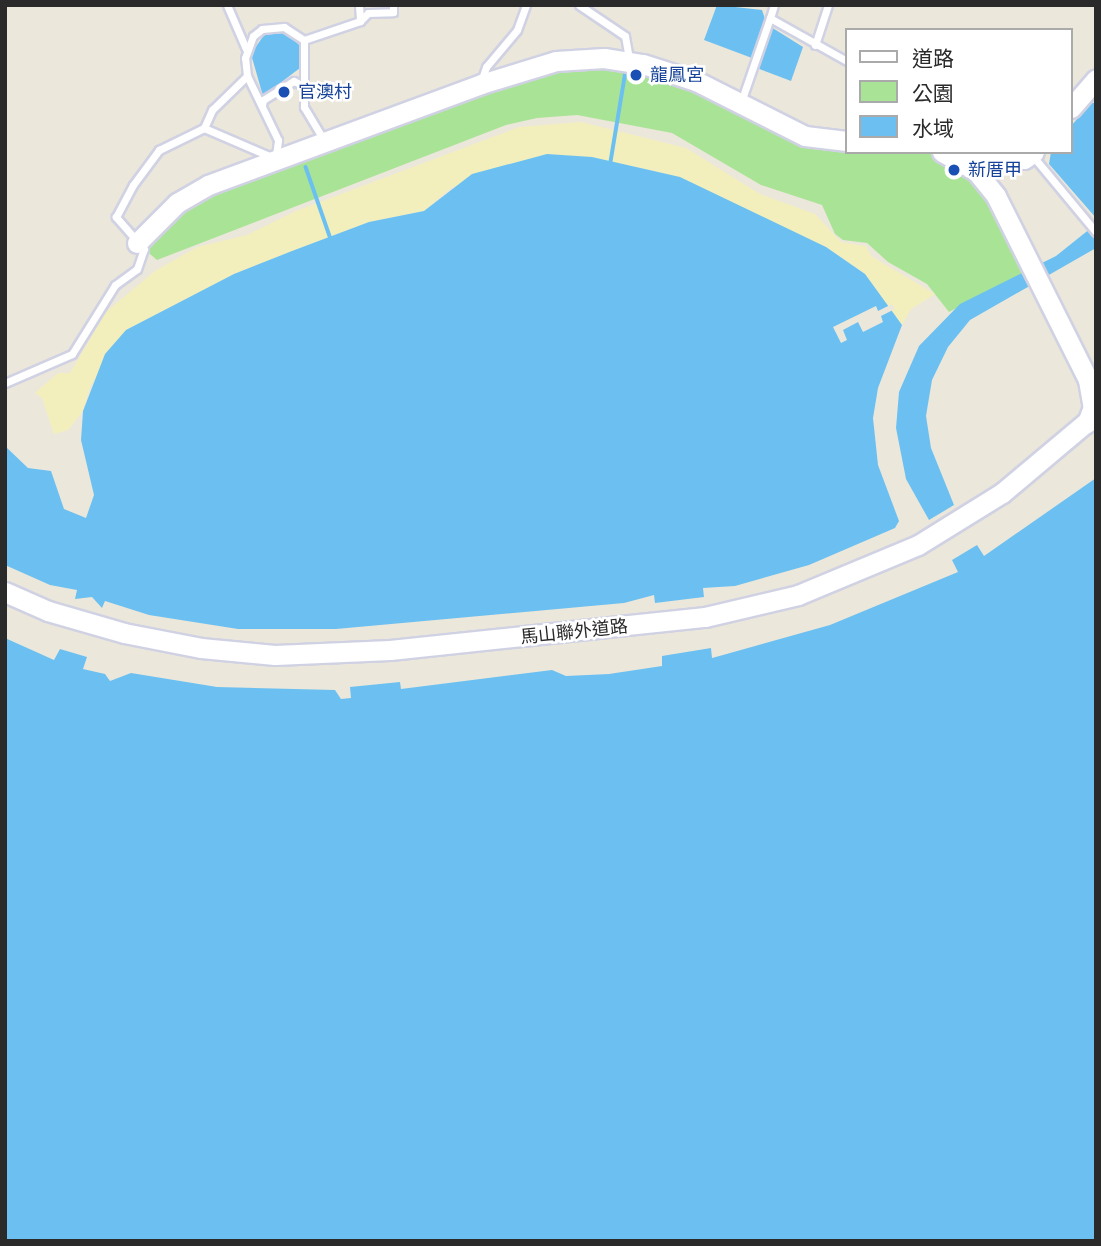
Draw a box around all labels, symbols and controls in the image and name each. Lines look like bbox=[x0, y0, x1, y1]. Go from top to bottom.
legend bbox=[846, 28, 1073, 154]
text: 道路 bbox=[912, 46, 954, 71]
place label: 龍鳳宮 bbox=[650, 64, 704, 86]
marker: 龍鳳宮 bbox=[628, 67, 644, 83]
place label: 官澳村 bbox=[298, 81, 352, 103]
text: 公園 bbox=[912, 81, 954, 106]
marker: 官澳村 bbox=[276, 84, 292, 100]
text: 水域 bbox=[912, 116, 954, 141]
place label: 新厝甲 bbox=[968, 159, 1022, 181]
marker: 新厝甲 bbox=[946, 162, 962, 178]
street label: 馬山聯外道路 bbox=[519, 616, 629, 648]

